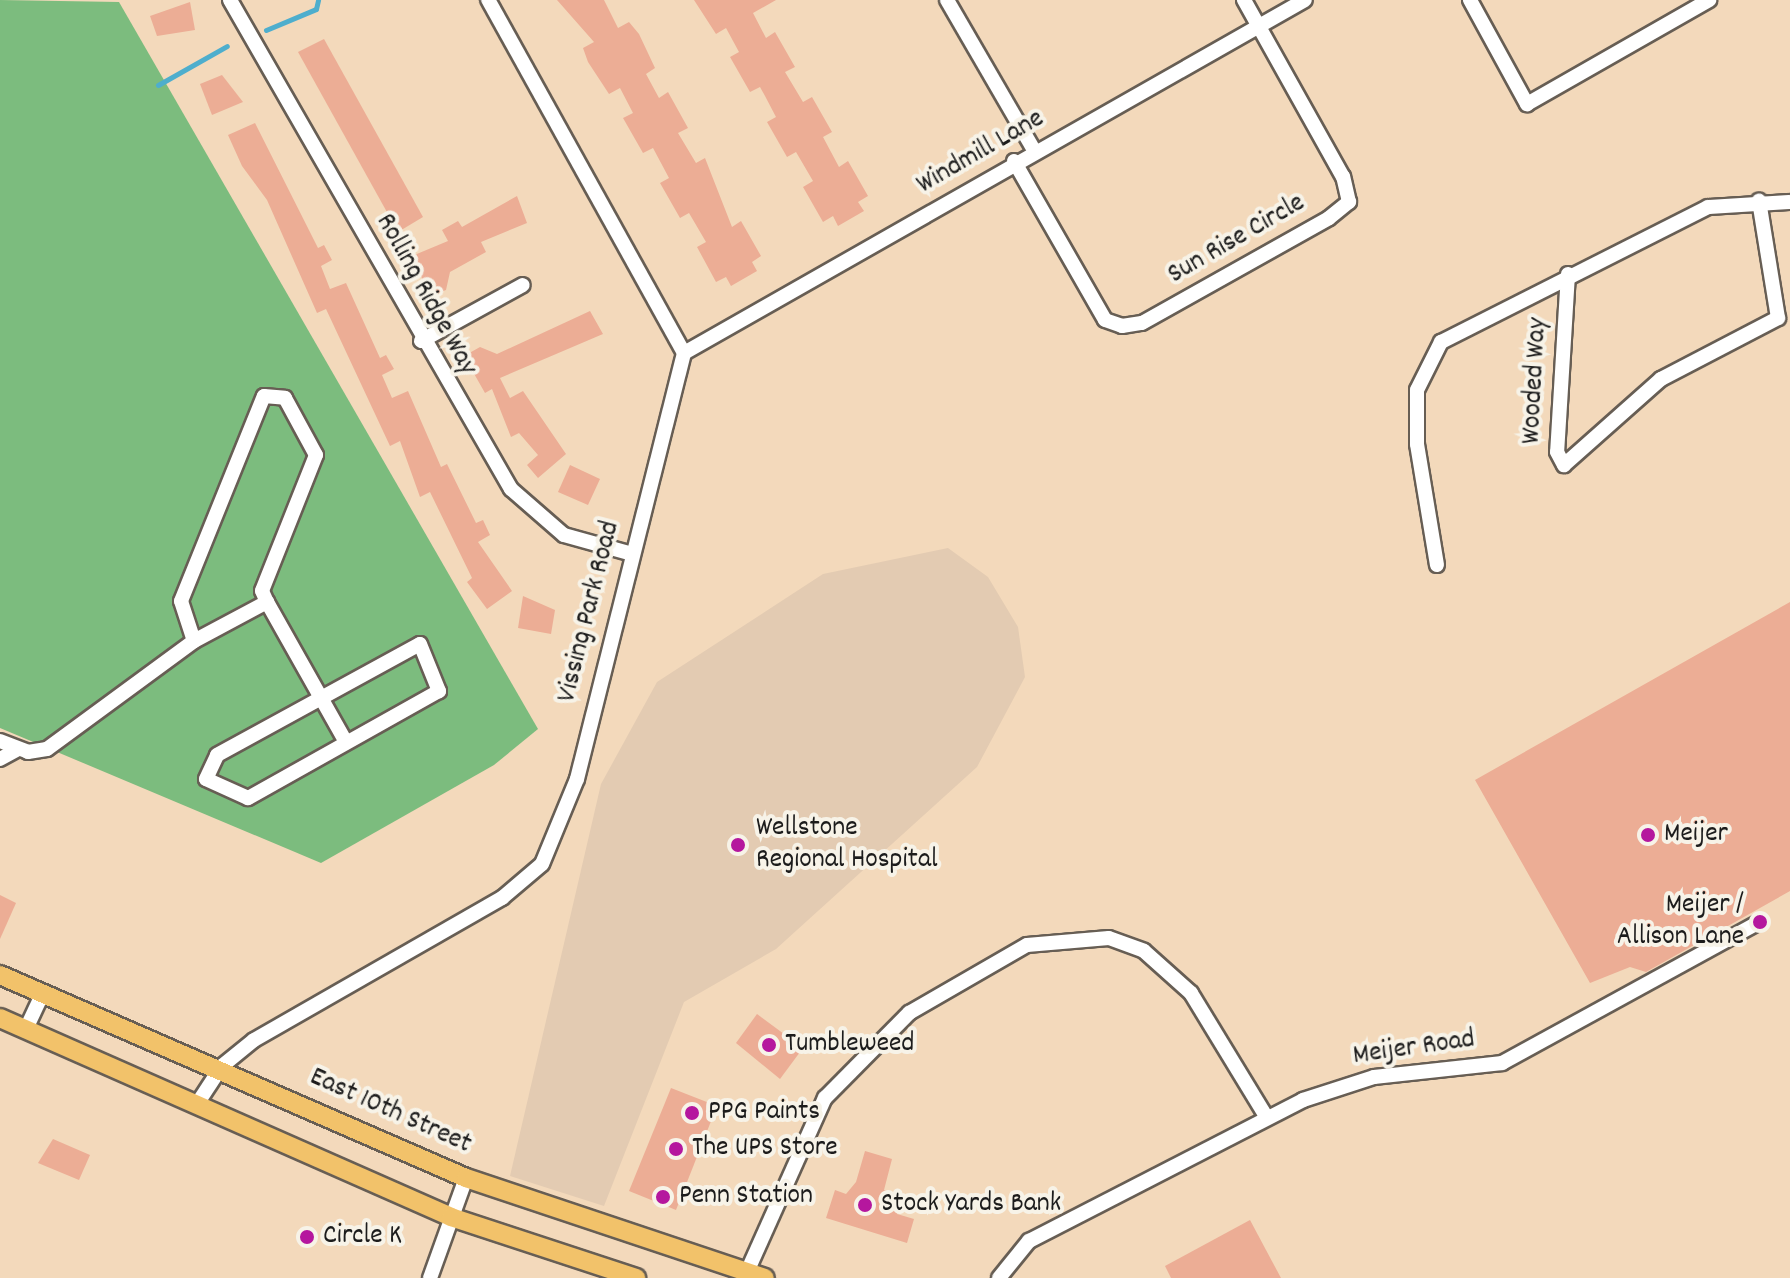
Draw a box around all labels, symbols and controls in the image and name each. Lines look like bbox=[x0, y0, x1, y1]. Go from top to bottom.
street label: Windmill Lane bbox=[911, 103, 1051, 203]
street label: Sun Rise Circle bbox=[1163, 187, 1311, 293]
street label: Rolling Ridge Way bbox=[367, 208, 483, 382]
street label: Wooded Way bbox=[1516, 317, 1556, 445]
street label: Vissing Park Road bbox=[551, 518, 629, 706]
place label: Wellstone Regional Hospital bbox=[756, 812, 938, 878]
place label: Meijer bbox=[1664, 818, 1728, 852]
marker: Meijer bbox=[1639, 826, 1657, 844]
marker: Wellstone Regional Hospital bbox=[727, 834, 749, 856]
place label: Meijer / Allison Lane bbox=[1617, 889, 1744, 955]
marker: Meijer / Allison Lane bbox=[1751, 913, 1769, 931]
street label: Meijer Road bbox=[1351, 1024, 1477, 1074]
place label: Tumbleweed bbox=[785, 1028, 914, 1062]
marker: Tumbleweed bbox=[760, 1036, 778, 1054]
street label: East 10th Street bbox=[304, 1061, 476, 1163]
place label: PPG Paints bbox=[708, 1096, 820, 1130]
marker: PPG Paints bbox=[683, 1104, 701, 1122]
place label: The UPS Store bbox=[692, 1132, 838, 1166]
marker: The UPS Store bbox=[667, 1140, 685, 1158]
place label: Penn Station bbox=[679, 1180, 813, 1214]
marker: Penn Station bbox=[654, 1188, 672, 1206]
place label: Stock Yards Bank bbox=[881, 1188, 1061, 1222]
marker: Stock Yards Bank bbox=[856, 1196, 874, 1214]
place label: Circle K bbox=[323, 1220, 402, 1254]
marker: Circle K bbox=[298, 1228, 316, 1246]

